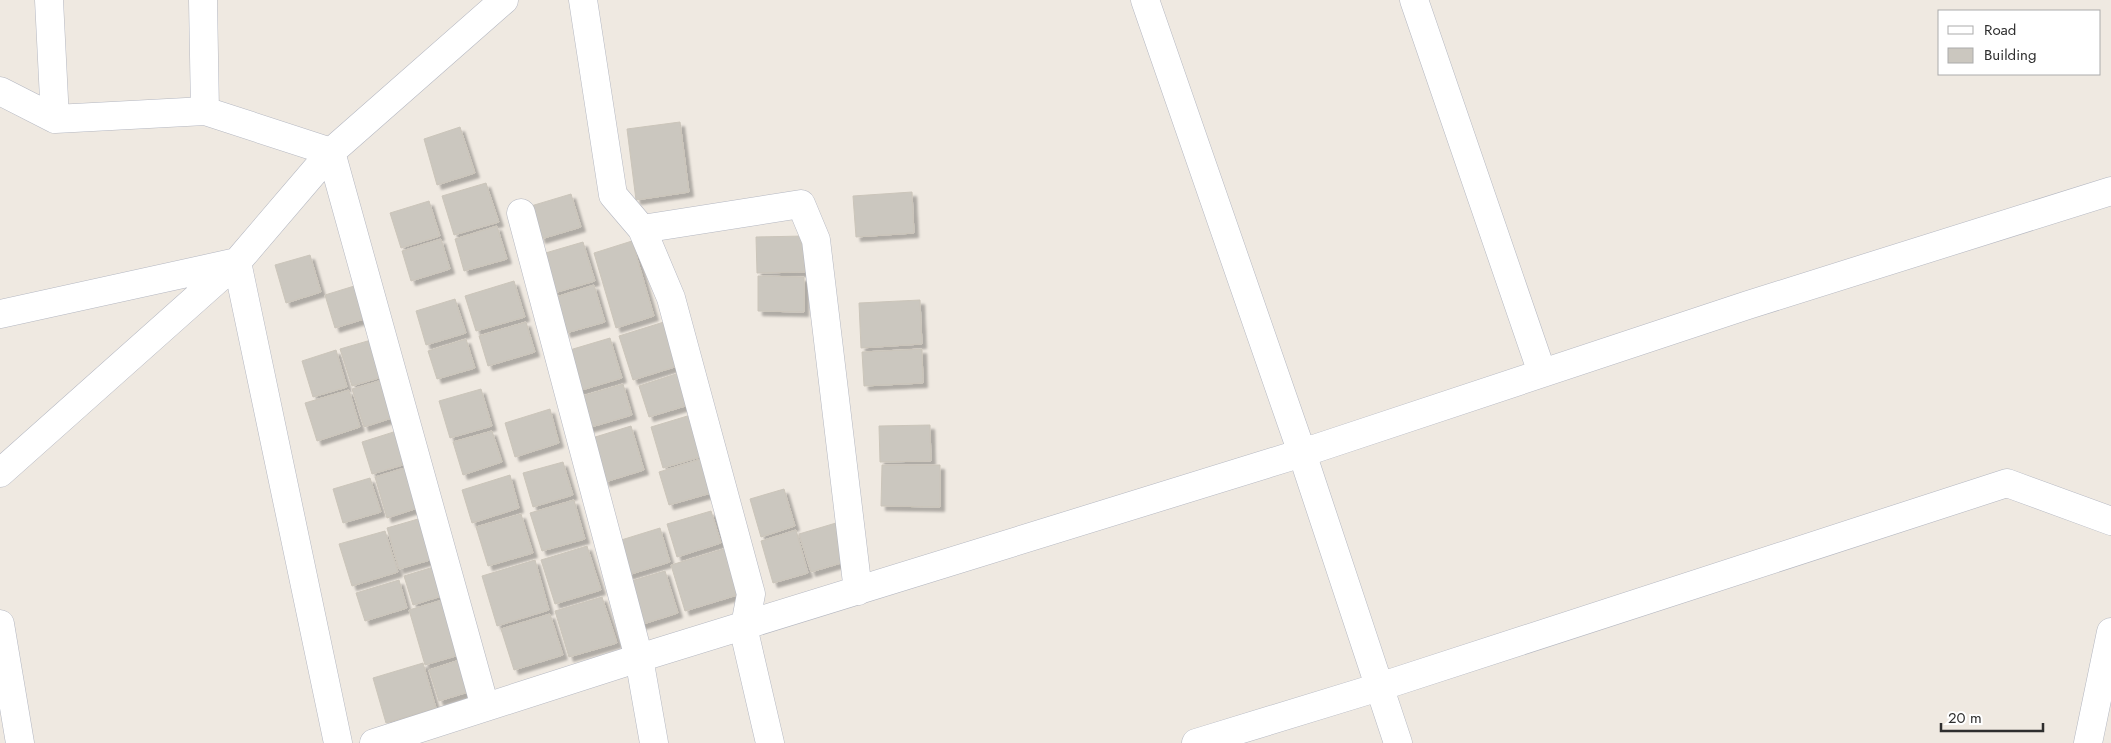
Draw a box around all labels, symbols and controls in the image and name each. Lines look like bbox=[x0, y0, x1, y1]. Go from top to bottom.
legend bbox=[1938, 10, 2101, 75]
text: Road bbox=[1984, 19, 2016, 41]
text: Building bbox=[1984, 44, 2036, 66]
scale bar bbox=[1941, 700, 2044, 732]
text: 20 m bbox=[1948, 707, 1982, 729]

